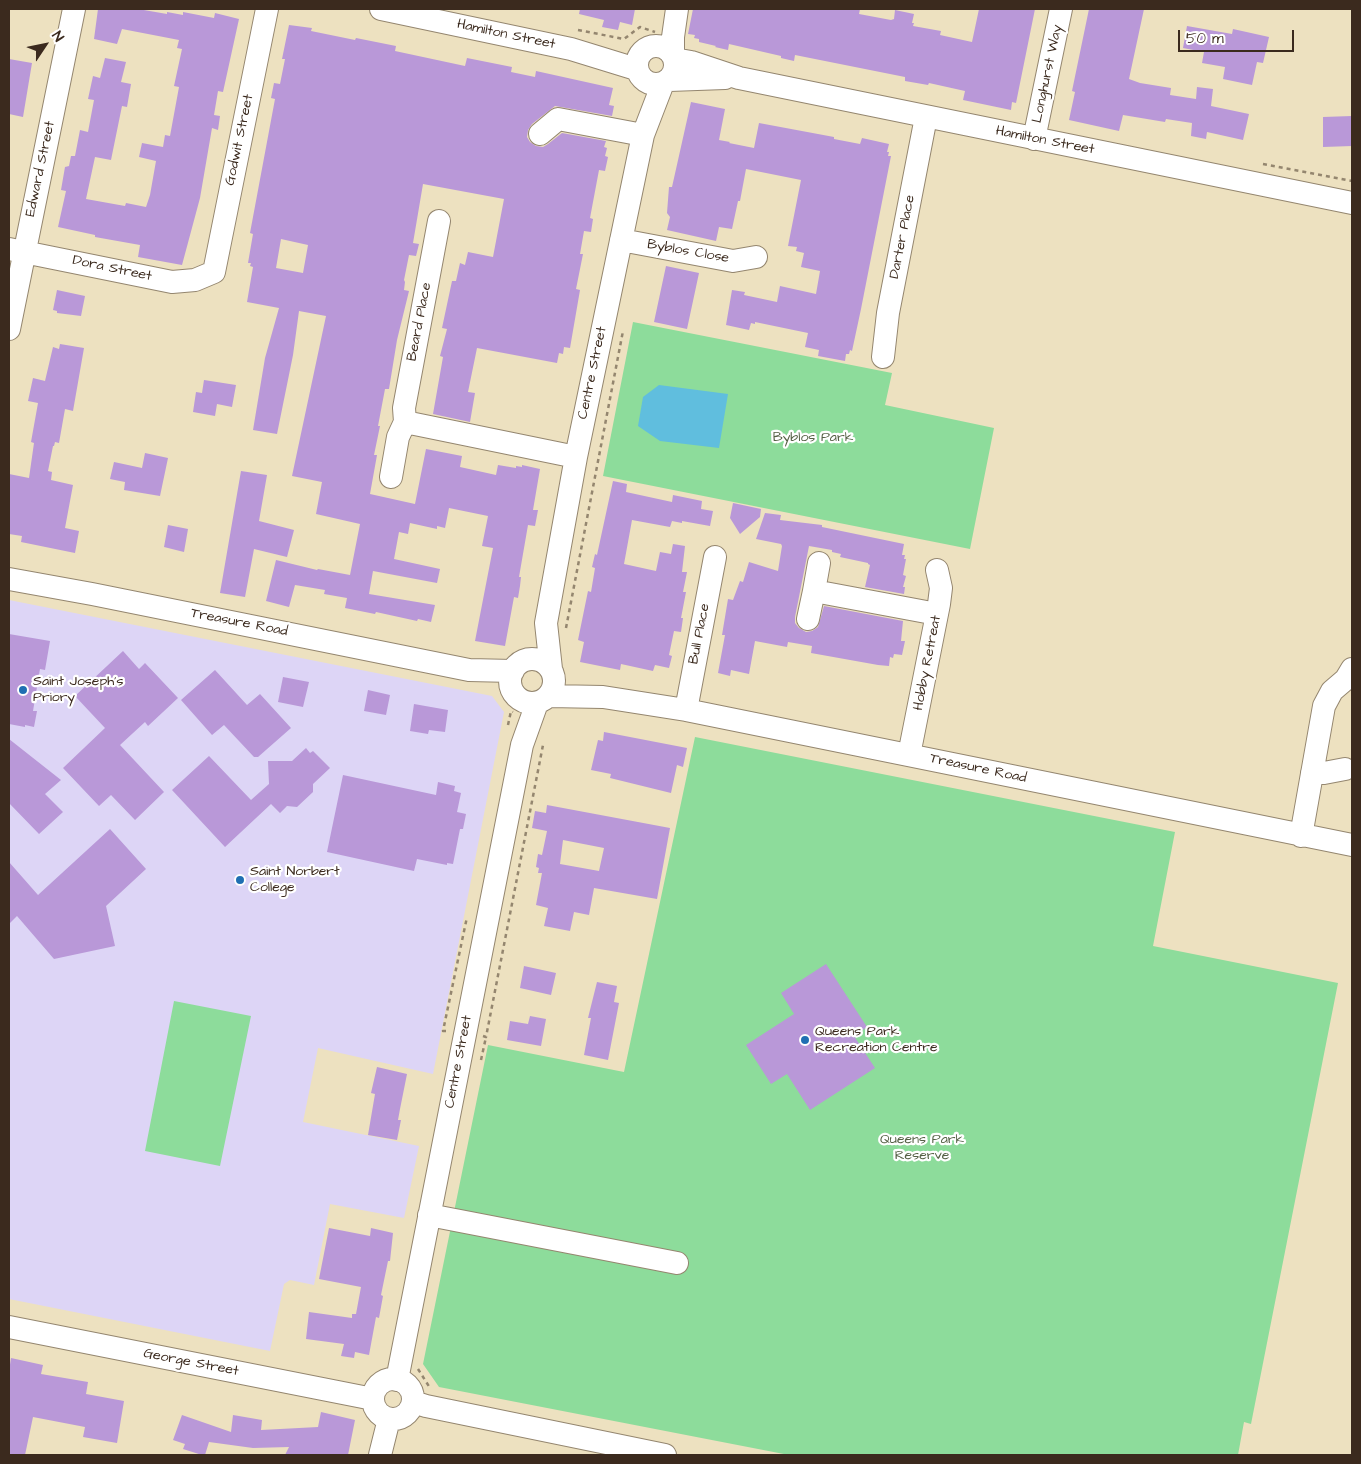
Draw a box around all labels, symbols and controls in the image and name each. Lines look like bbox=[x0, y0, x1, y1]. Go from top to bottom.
street label: Hamilton Street bbox=[455, 16, 557, 54]
north arrow bbox=[20, 20, 70, 70]
scale bar bbox=[1181, 20, 1297, 52]
street label: Longhurst Way bbox=[1029, 23, 1067, 125]
text: N bbox=[47, 27, 68, 46]
text: 50 m bbox=[1186, 28, 1224, 49]
street label: Godwit Street bbox=[222, 93, 258, 187]
street label: Edward Street bbox=[23, 120, 59, 218]
street label: Hamilton Street bbox=[994, 123, 1096, 159]
street label: Darter Place bbox=[887, 194, 919, 280]
street label: Byblos Close bbox=[646, 237, 730, 267]
street label: Dora Street bbox=[71, 252, 153, 286]
street label: Beard Place bbox=[404, 281, 436, 363]
street label: Centre Street bbox=[575, 325, 611, 421]
park label: Byblos Park bbox=[773, 430, 853, 446]
street label: Bull Place bbox=[686, 602, 714, 666]
street label: Treasure Road bbox=[189, 605, 289, 641]
street label: Hobby Retreat bbox=[911, 614, 945, 712]
place label: Saint Joseph's Priory bbox=[33, 674, 123, 706]
marker: Saint Joseph's Priory bbox=[17, 684, 29, 696]
street label: Treasure Road bbox=[928, 751, 1028, 787]
place label: Saint Norbert College bbox=[250, 864, 340, 896]
marker: Saint Norbert College bbox=[234, 874, 246, 886]
street label: Centre Street bbox=[442, 1014, 476, 1110]
place label: Queens Park Recreation Centre bbox=[815, 1024, 938, 1056]
marker: Queens Park Recreation Centre bbox=[799, 1034, 811, 1046]
park label: Queens Park Reserve bbox=[880, 1132, 964, 1164]
street label: George Street bbox=[142, 1346, 240, 1380]

